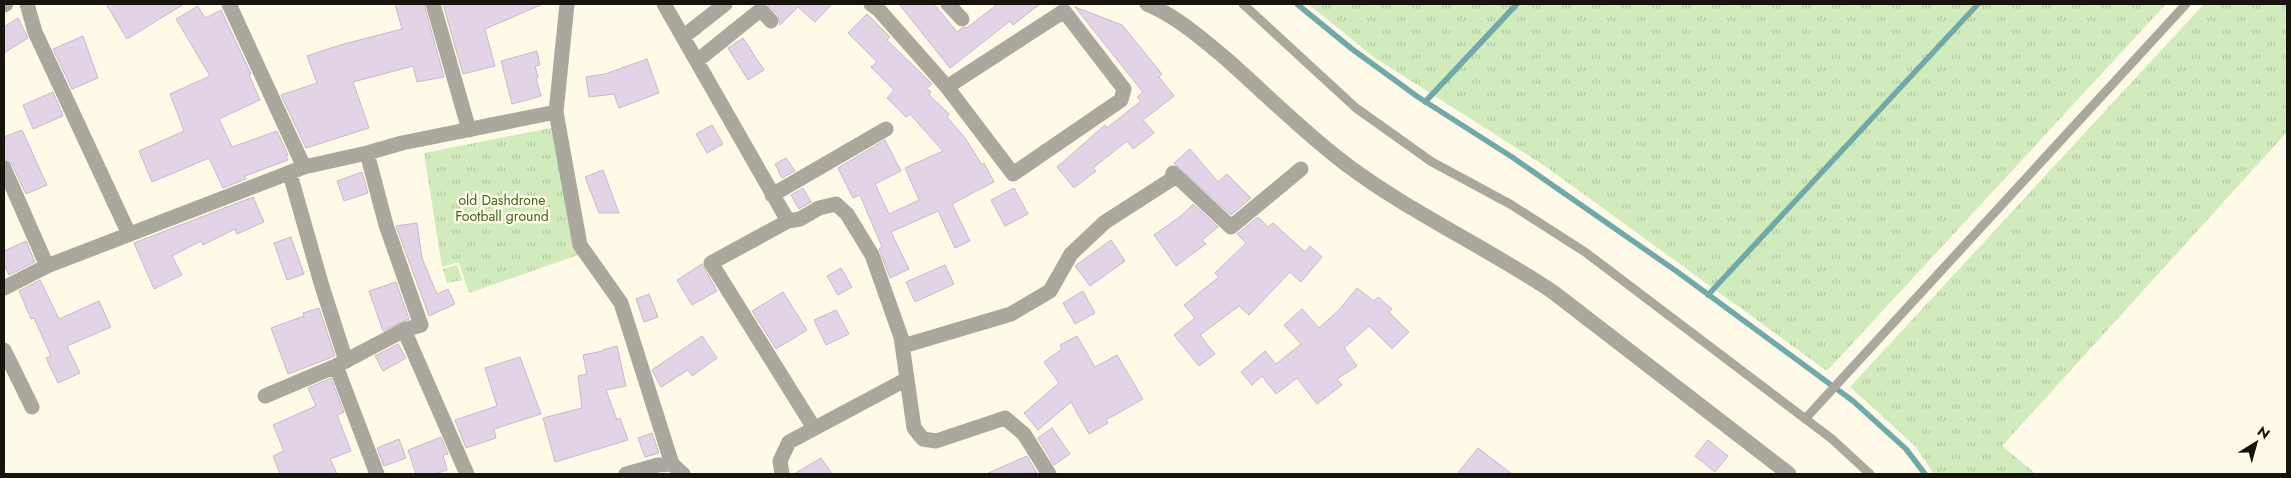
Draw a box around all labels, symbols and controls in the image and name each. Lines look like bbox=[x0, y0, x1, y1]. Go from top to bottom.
park label: old Dashdrone Football ground bbox=[455, 190, 549, 226]
north arrow bbox=[2231, 418, 2281, 468]
text: N bbox=[2253, 421, 2274, 444]

